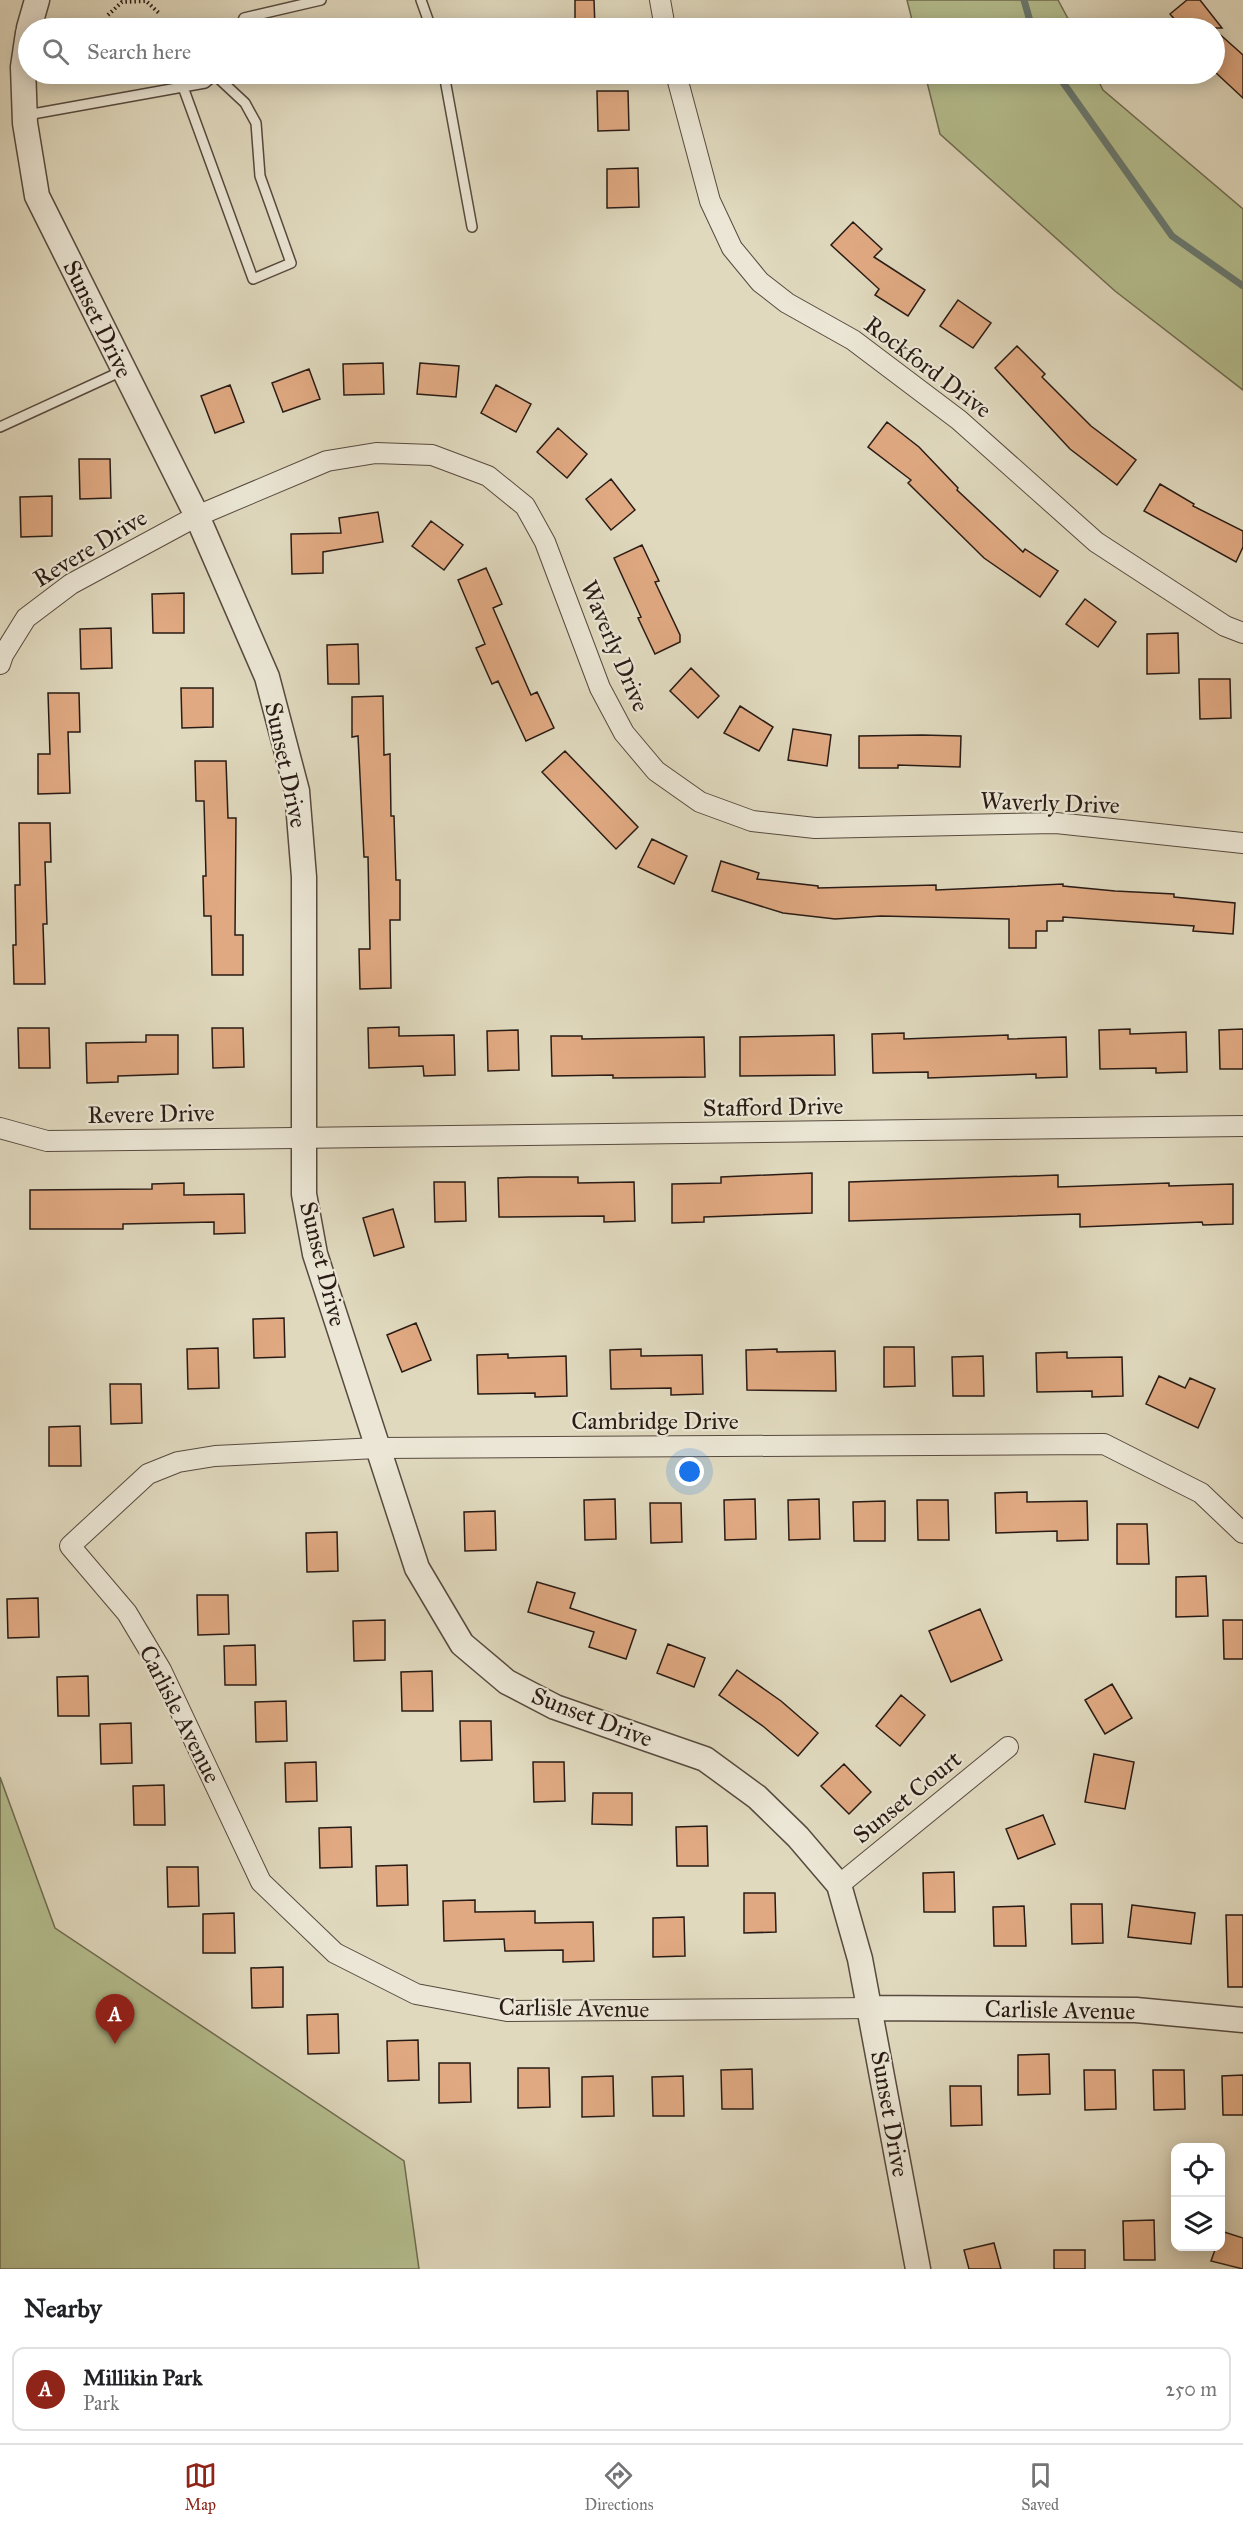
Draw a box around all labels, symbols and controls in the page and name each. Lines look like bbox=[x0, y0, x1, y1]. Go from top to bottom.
search box bbox=[18, 18, 1225, 84]
icon: search bbox=[39, 35, 72, 68]
text: Search here bbox=[87, 38, 191, 65]
street label: Sunset Drive bbox=[57, 255, 139, 383]
street label: Rockford Drive bbox=[858, 309, 998, 425]
street label: Revere Drive bbox=[28, 502, 152, 594]
street label: Waverly Drive bbox=[574, 576, 656, 716]
street label: Sunset Drive bbox=[258, 700, 314, 830]
street label: Waverly Drive bbox=[980, 786, 1120, 820]
street label: Stafford Drive bbox=[702, 1091, 844, 1123]
street label: Revere Drive bbox=[87, 1098, 215, 1130]
street label: Sunset Drive bbox=[293, 1199, 353, 1329]
street label: Cambridge Drive bbox=[571, 1406, 739, 1436]
your location bbox=[675, 1457, 704, 1486]
street label: Carlisle Avenue bbox=[132, 1640, 228, 1788]
street label: Sunset Drive bbox=[527, 1680, 657, 1754]
street label: Sunset Court bbox=[847, 1744, 968, 1850]
street label: Carlisle Avenue bbox=[498, 1992, 650, 2024]
pin: A bbox=[96, 1994, 134, 2044]
street label: Carlisle Avenue bbox=[984, 1994, 1136, 2026]
street label: Sunset Drive bbox=[864, 2049, 916, 2179]
map controls bbox=[1171, 2143, 1225, 2251]
button: locate bbox=[1171, 2143, 1225, 2197]
button: layers bbox=[1171, 2197, 1225, 2251]
text: Nearby bbox=[24, 2292, 102, 2324]
text: Millikin Park bbox=[83, 2364, 202, 2391]
text: A bbox=[39, 2377, 52, 2401]
text: 250 m bbox=[1165, 2377, 1217, 2401]
text: Park bbox=[83, 2391, 119, 2415]
tab: Map bbox=[184, 2459, 217, 2514]
tab: Directions bbox=[585, 2459, 653, 2514]
tab: Saved bbox=[1021, 2459, 1059, 2514]

